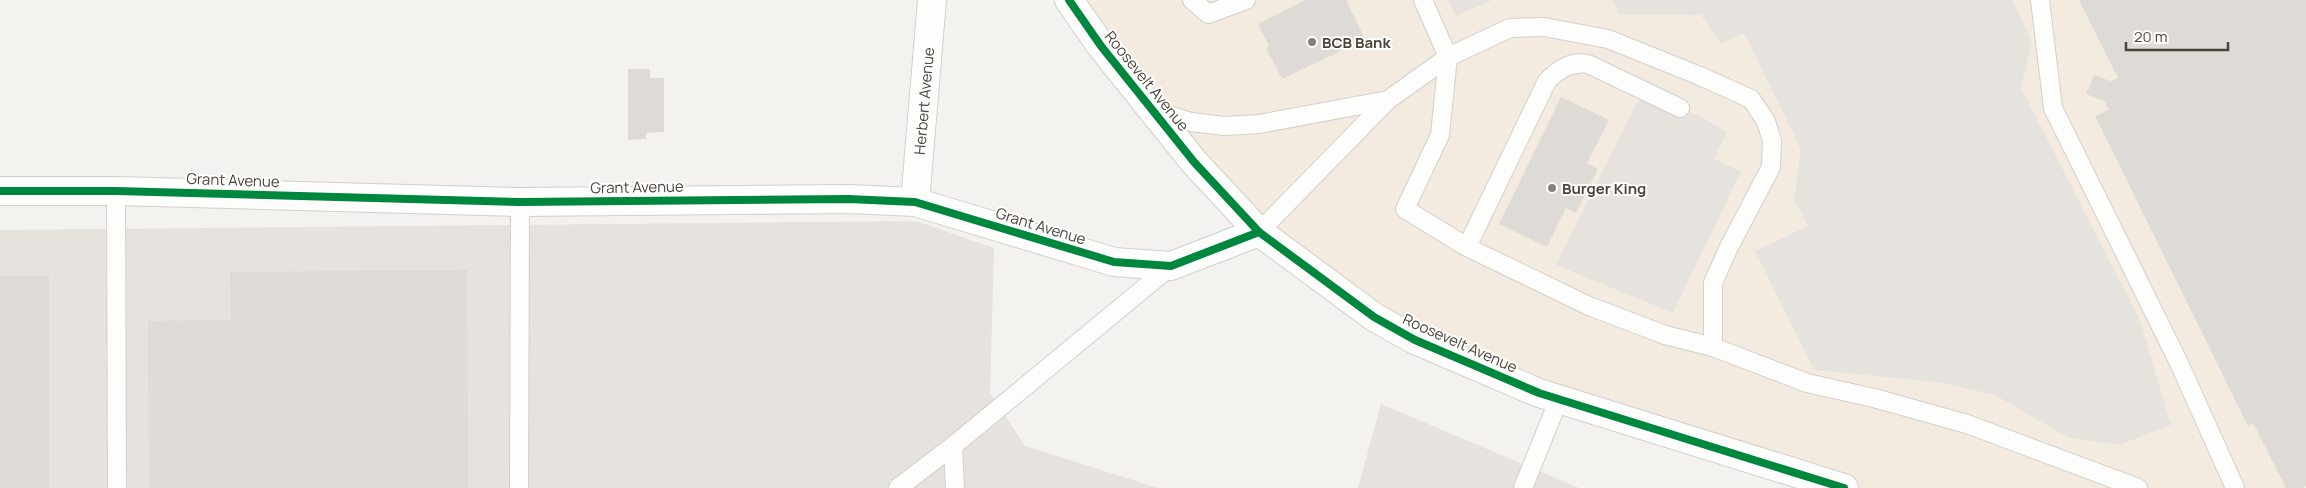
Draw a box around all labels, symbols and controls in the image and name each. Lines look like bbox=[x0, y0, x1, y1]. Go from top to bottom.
scale bar bbox=[2126, 20, 2228, 52]
street label: Roosevelt Avenue bbox=[1100, 26, 1194, 136]
text: 20 m bbox=[2134, 26, 2167, 47]
place label: BCB Bank bbox=[1322, 32, 1391, 53]
marker: BCB Bank bbox=[1306, 36, 1318, 48]
street label: Herbert Avenue bbox=[909, 46, 939, 156]
street label: Grant Avenue bbox=[186, 168, 280, 192]
street label: Grant Avenue bbox=[590, 176, 684, 198]
place label: Burger King bbox=[1562, 178, 1646, 199]
marker: Burger King bbox=[1546, 182, 1558, 194]
street label: Grant Avenue bbox=[993, 202, 1089, 250]
street label: Roosevelt Avenue bbox=[1399, 308, 1521, 378]

